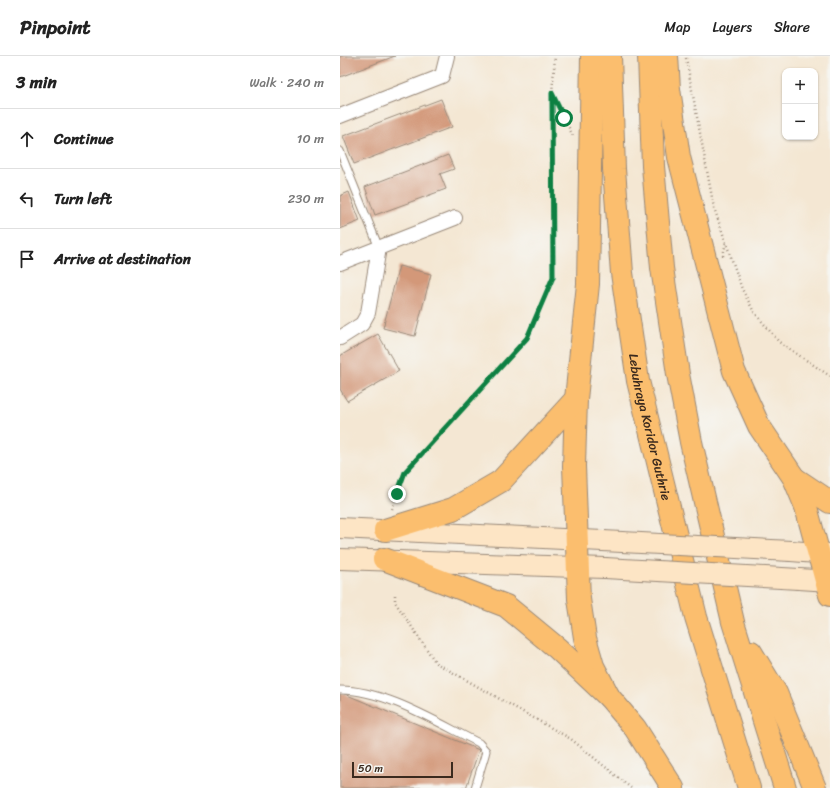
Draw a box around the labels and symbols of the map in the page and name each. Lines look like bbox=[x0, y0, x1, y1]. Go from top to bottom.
route start bbox=[555, 109, 573, 127]
street label: Lebuhraya Koridor Guthrie bbox=[622, 352, 678, 503]
route end bbox=[388, 485, 406, 503]
scale bar bbox=[352, 760, 453, 779]

